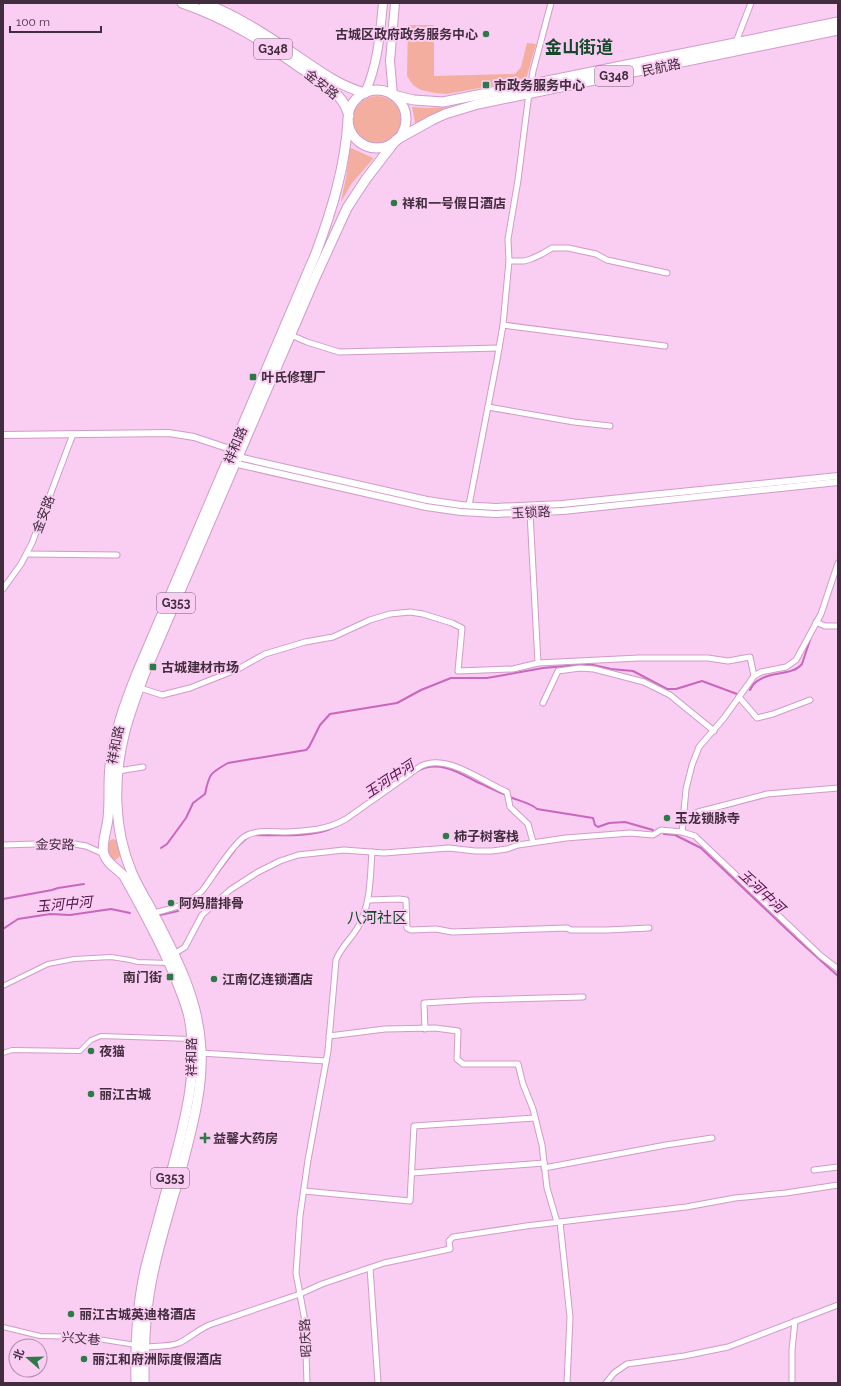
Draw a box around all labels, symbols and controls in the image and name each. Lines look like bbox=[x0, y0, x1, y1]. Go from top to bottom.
scale bar bbox=[10, 8, 101, 34]
text: 100 m bbox=[16, 15, 50, 29]
place label: 古城区政府政务服务中心 bbox=[335, 27, 478, 42]
marker: 古城区政府政务服务中心 bbox=[481, 29, 491, 39]
district label: 金山街道 bbox=[545, 37, 613, 57]
road number: G348 bbox=[254, 39, 292, 59]
street label: 民航路 bbox=[640, 56, 682, 79]
street label: 金安路 bbox=[302, 66, 342, 102]
road number: G348 bbox=[595, 66, 633, 86]
place label: 市政务服务中心 bbox=[494, 78, 585, 93]
marker: 市政务服务中心 bbox=[481, 80, 491, 90]
place label: 祥和一号假日酒店 bbox=[402, 196, 506, 211]
marker: 祥和一号假日酒店 bbox=[389, 198, 399, 208]
place label: 叶氏修理厂 bbox=[261, 370, 326, 385]
marker: 叶氏修理厂 bbox=[248, 372, 258, 382]
street label: 祥和路 bbox=[221, 424, 250, 466]
street label: 金安路 bbox=[29, 493, 57, 535]
street label: 玉锁路 bbox=[511, 504, 551, 521]
road number: G353 bbox=[157, 593, 195, 613]
place label: 古城建材市场 bbox=[161, 660, 239, 675]
marker: 古城建材市场 bbox=[148, 662, 158, 672]
street label: 祥和路 bbox=[104, 725, 127, 766]
water label: 玉河中河 bbox=[361, 755, 419, 801]
place label: 玉龙锁脉寺 bbox=[675, 811, 740, 826]
marker: 玉龙锁脉寺 bbox=[662, 813, 672, 823]
place label: 柿子树客栈 bbox=[454, 829, 519, 844]
marker: 柿子树客栈 bbox=[441, 831, 451, 841]
street label: 金安路 bbox=[35, 837, 75, 852]
water label: 玉河中河 bbox=[736, 866, 790, 918]
water label: 玉河中河 bbox=[35, 893, 96, 914]
place label: 阿妈腊排骨 bbox=[179, 896, 244, 911]
marker: 阿妈腊排骨 bbox=[166, 898, 176, 908]
district label: 八河社区 bbox=[347, 909, 407, 927]
place label: 南门街 bbox=[123, 970, 162, 985]
marker: 南门街 bbox=[165, 972, 175, 982]
place label: 江南亿连锁酒店 bbox=[222, 972, 313, 987]
marker: 江南亿连锁酒店 bbox=[209, 974, 219, 984]
street label: 祥和路 bbox=[184, 1037, 199, 1077]
place label: 夜猫 bbox=[99, 1044, 125, 1059]
marker: 夜猫 bbox=[86, 1046, 96, 1056]
place label: 丽江古城 bbox=[99, 1087, 151, 1102]
marker: 丽江古城 bbox=[86, 1089, 96, 1099]
place label: 益馨大药房 bbox=[213, 1131, 278, 1146]
marker: 益馨大药房 bbox=[200, 1133, 210, 1143]
road number: G353 bbox=[151, 1168, 189, 1188]
place label: 丽江古城英迪格酒店 bbox=[79, 1307, 196, 1322]
marker: 丽江古城英迪格酒店 bbox=[66, 1309, 76, 1319]
street label: 昭庆路 bbox=[297, 1318, 314, 1358]
street label: 兴文巷 bbox=[61, 1329, 101, 1348]
north arrow bbox=[8, 1338, 48, 1378]
text: 北 bbox=[11, 1347, 27, 1362]
place label: 丽江和府洲际度假酒店 bbox=[92, 1352, 222, 1367]
marker: 丽江和府洲际度假酒店 bbox=[79, 1354, 89, 1364]

